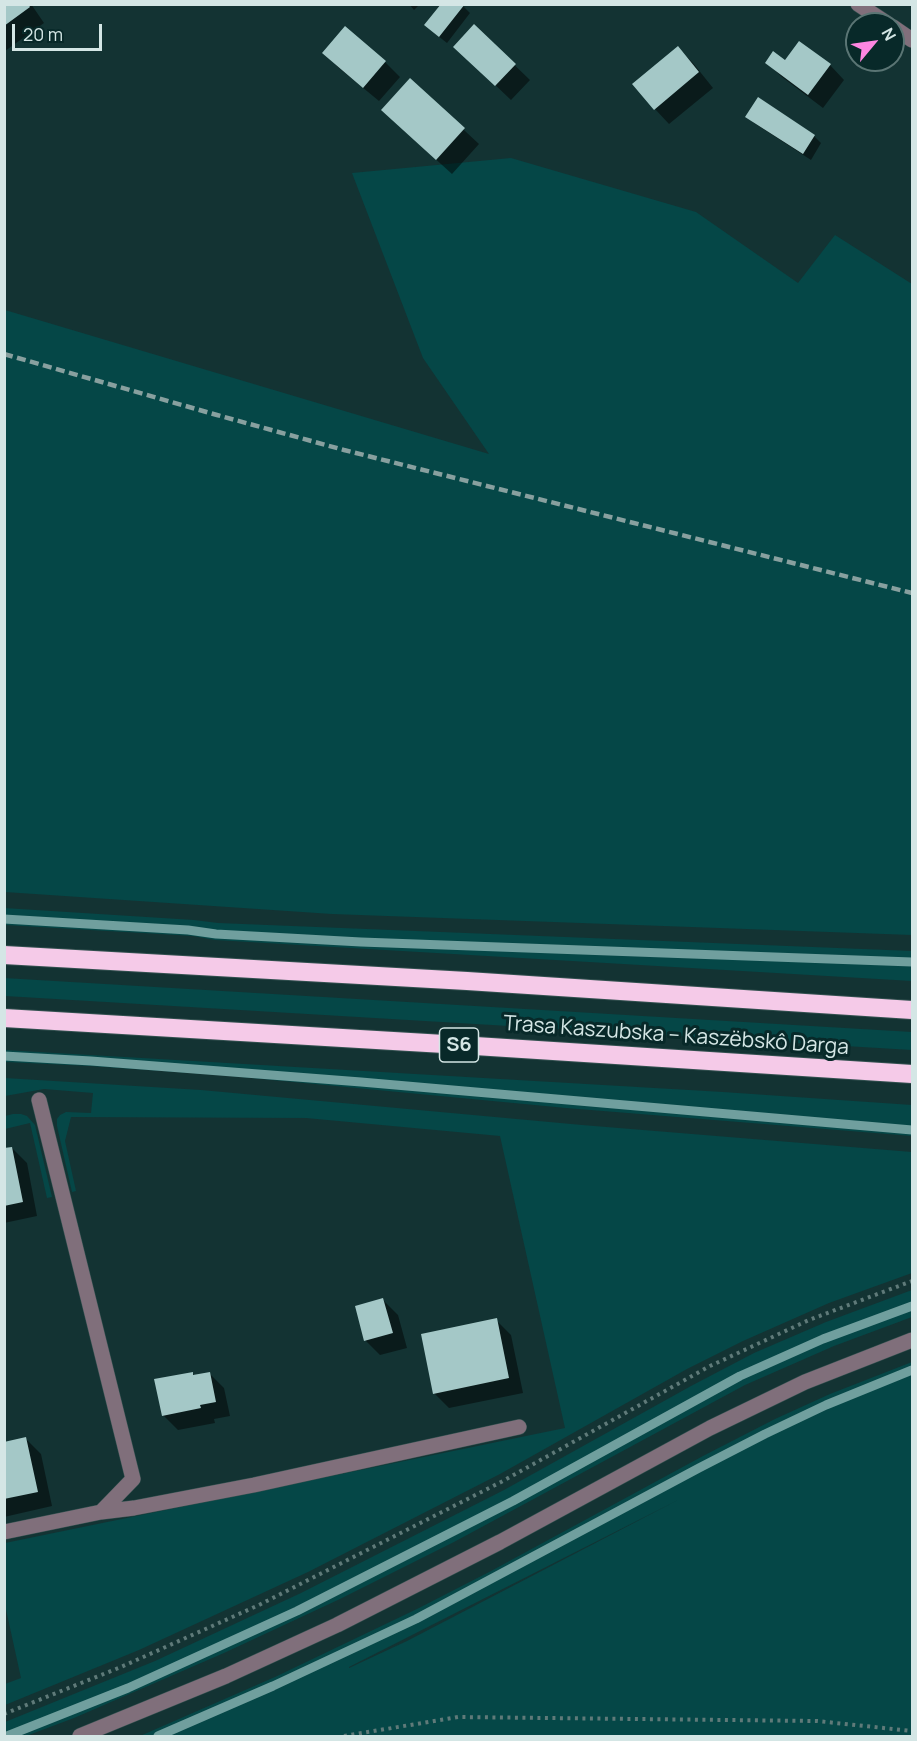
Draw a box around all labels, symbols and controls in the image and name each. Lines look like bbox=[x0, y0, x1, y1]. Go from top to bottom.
scale bar bbox=[15, 12, 105, 50]
north arrow bbox=[845, 12, 905, 72]
text: 20 m bbox=[23, 22, 63, 46]
text: N bbox=[877, 24, 901, 45]
street label: Trasa Kaszubska – Kaszëbskô Darga bbox=[502, 1011, 850, 1061]
road number: S6 bbox=[440, 1028, 478, 1062]

